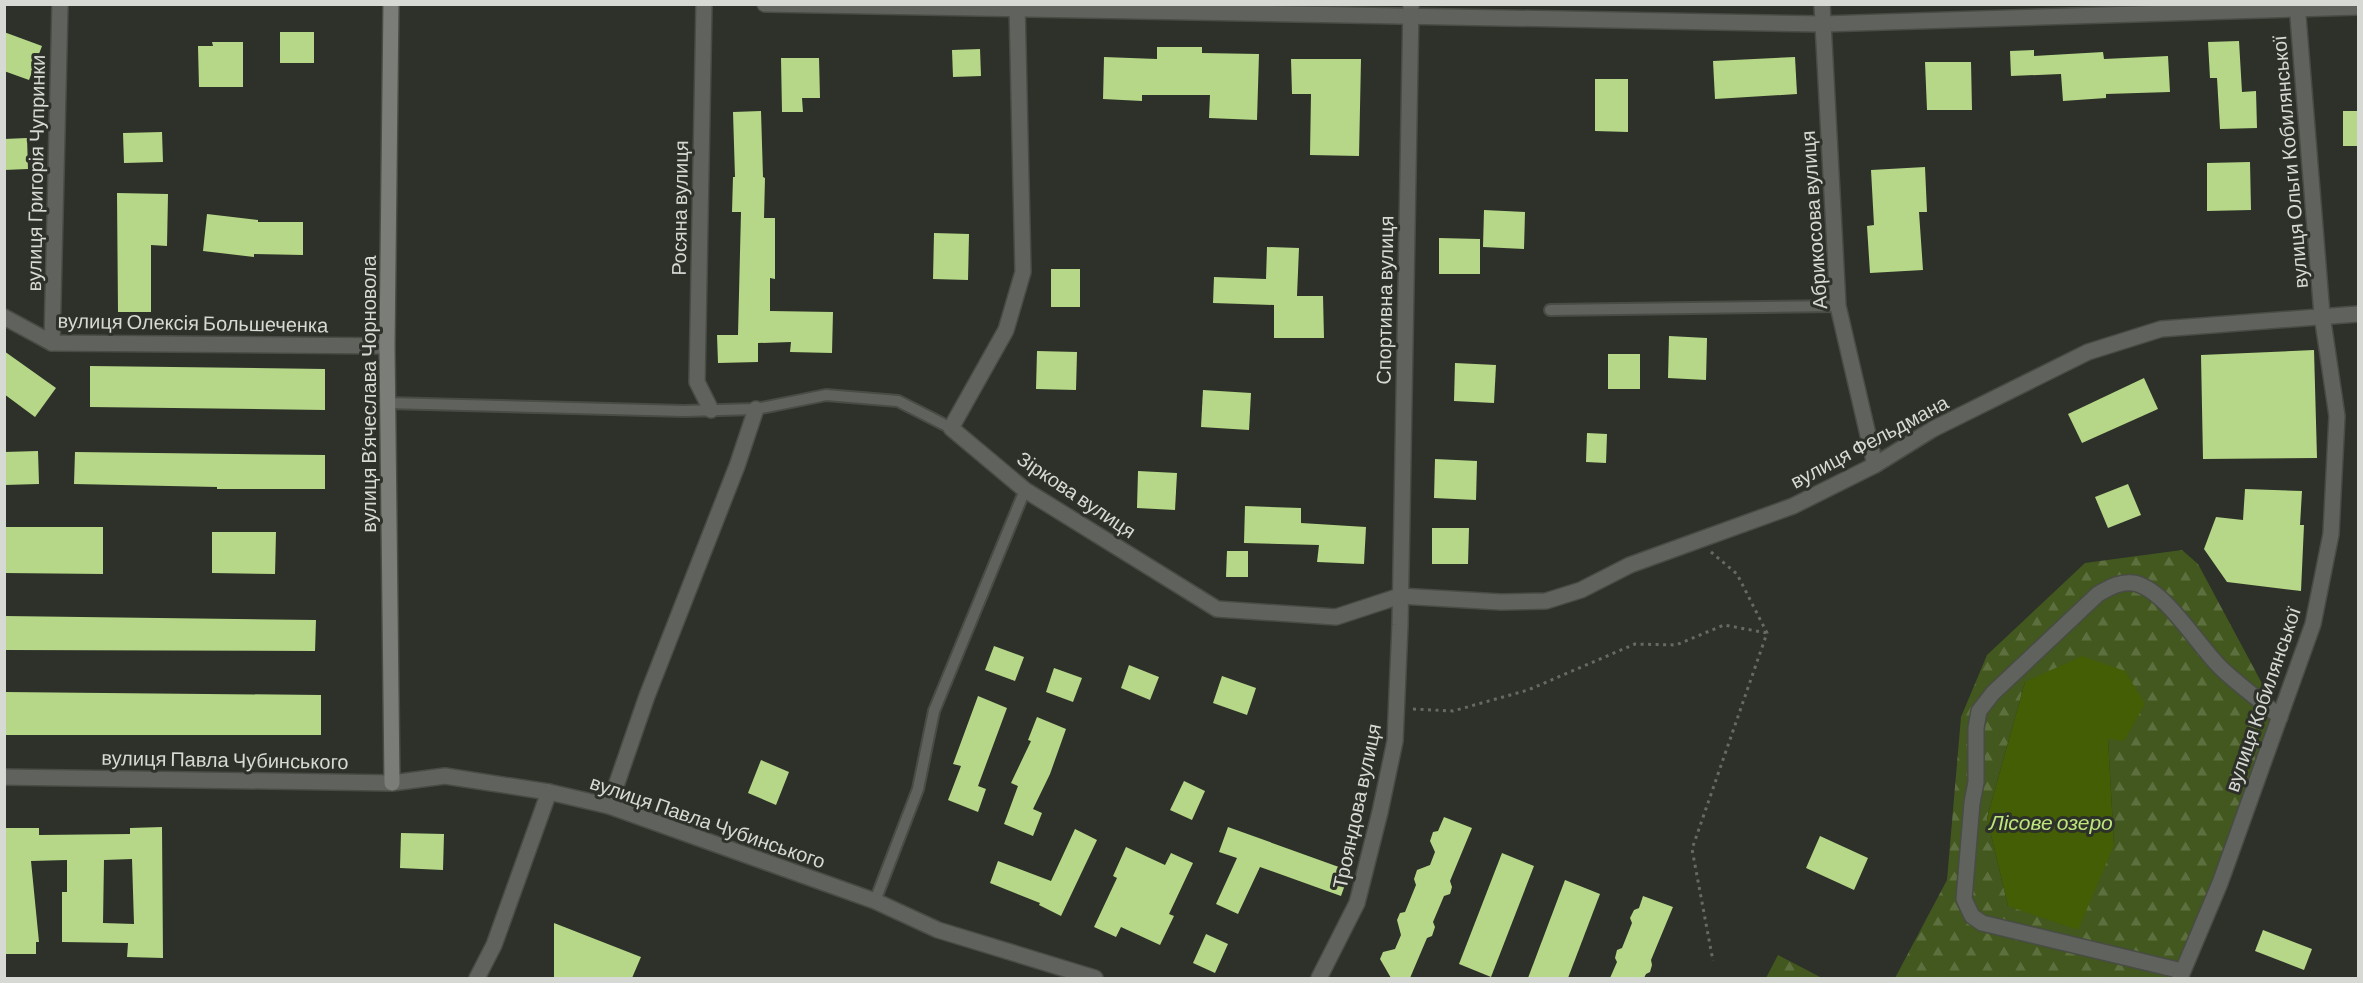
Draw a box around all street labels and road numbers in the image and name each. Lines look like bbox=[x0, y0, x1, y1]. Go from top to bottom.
street label: вулиця Ольги Кобилянської bbox=[2266, 34, 2312, 289]
street label: вулиця Григорія Чупринки bbox=[21, 54, 49, 292]
street label: Абрикосова вулиця bbox=[1795, 130, 1831, 310]
street label: Росяна вулиця bbox=[666, 140, 692, 276]
street label: Спортивна вулиця bbox=[1371, 215, 1397, 385]
street label: вулиця Вʼячеслава Чорновола bbox=[356, 254, 380, 533]
street label: вулиця Олексія Большеченка bbox=[58, 308, 329, 336]
street label: вулиця Фельдмана bbox=[1786, 389, 1953, 493]
street label: Зіркова вулиця bbox=[1013, 445, 1141, 543]
street label: вулиця Кобилянської bbox=[2219, 603, 2305, 795]
street label: Трояндова вулиця bbox=[1327, 721, 1385, 891]
street label: вулиця Павла Чубинського bbox=[101, 745, 349, 773]
street label: вулиця Павла Чубинського bbox=[587, 769, 829, 873]

